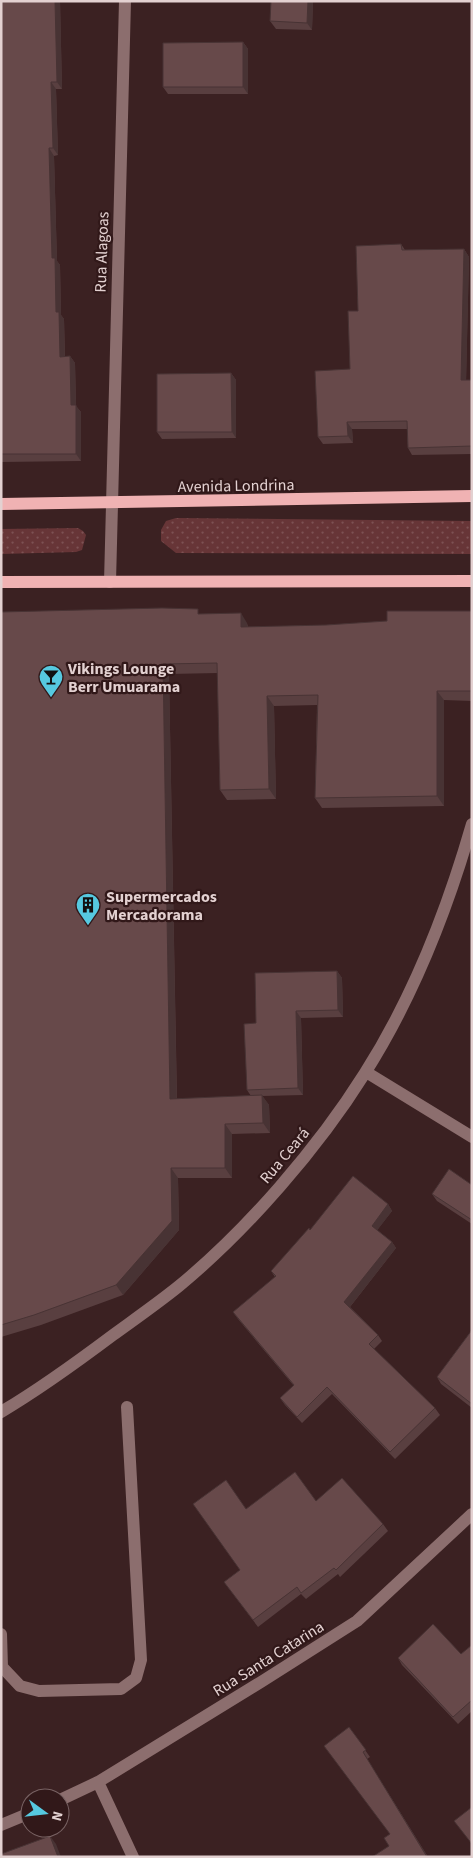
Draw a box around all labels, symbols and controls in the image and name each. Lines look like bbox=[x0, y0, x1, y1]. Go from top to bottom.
street label: Rua Alagoas bbox=[90, 211, 114, 293]
street label: Avenida Londrina bbox=[177, 474, 295, 498]
place label: Vikings Lounge Berr Umuarama bbox=[67, 658, 180, 698]
bar icon: Vikings Lounge Berr Umuarama bbox=[38, 664, 64, 698]
place label: Supermercados Mercadorama bbox=[106, 886, 217, 926]
building icon: Supermercados Mercadorama bbox=[75, 892, 101, 926]
street label: Rua Ceará bbox=[255, 1123, 315, 1188]
street label: Rua Santa Catarina bbox=[209, 1616, 328, 1702]
north arrow bbox=[20, 1788, 70, 1838]
text: N bbox=[46, 1809, 67, 1823]

